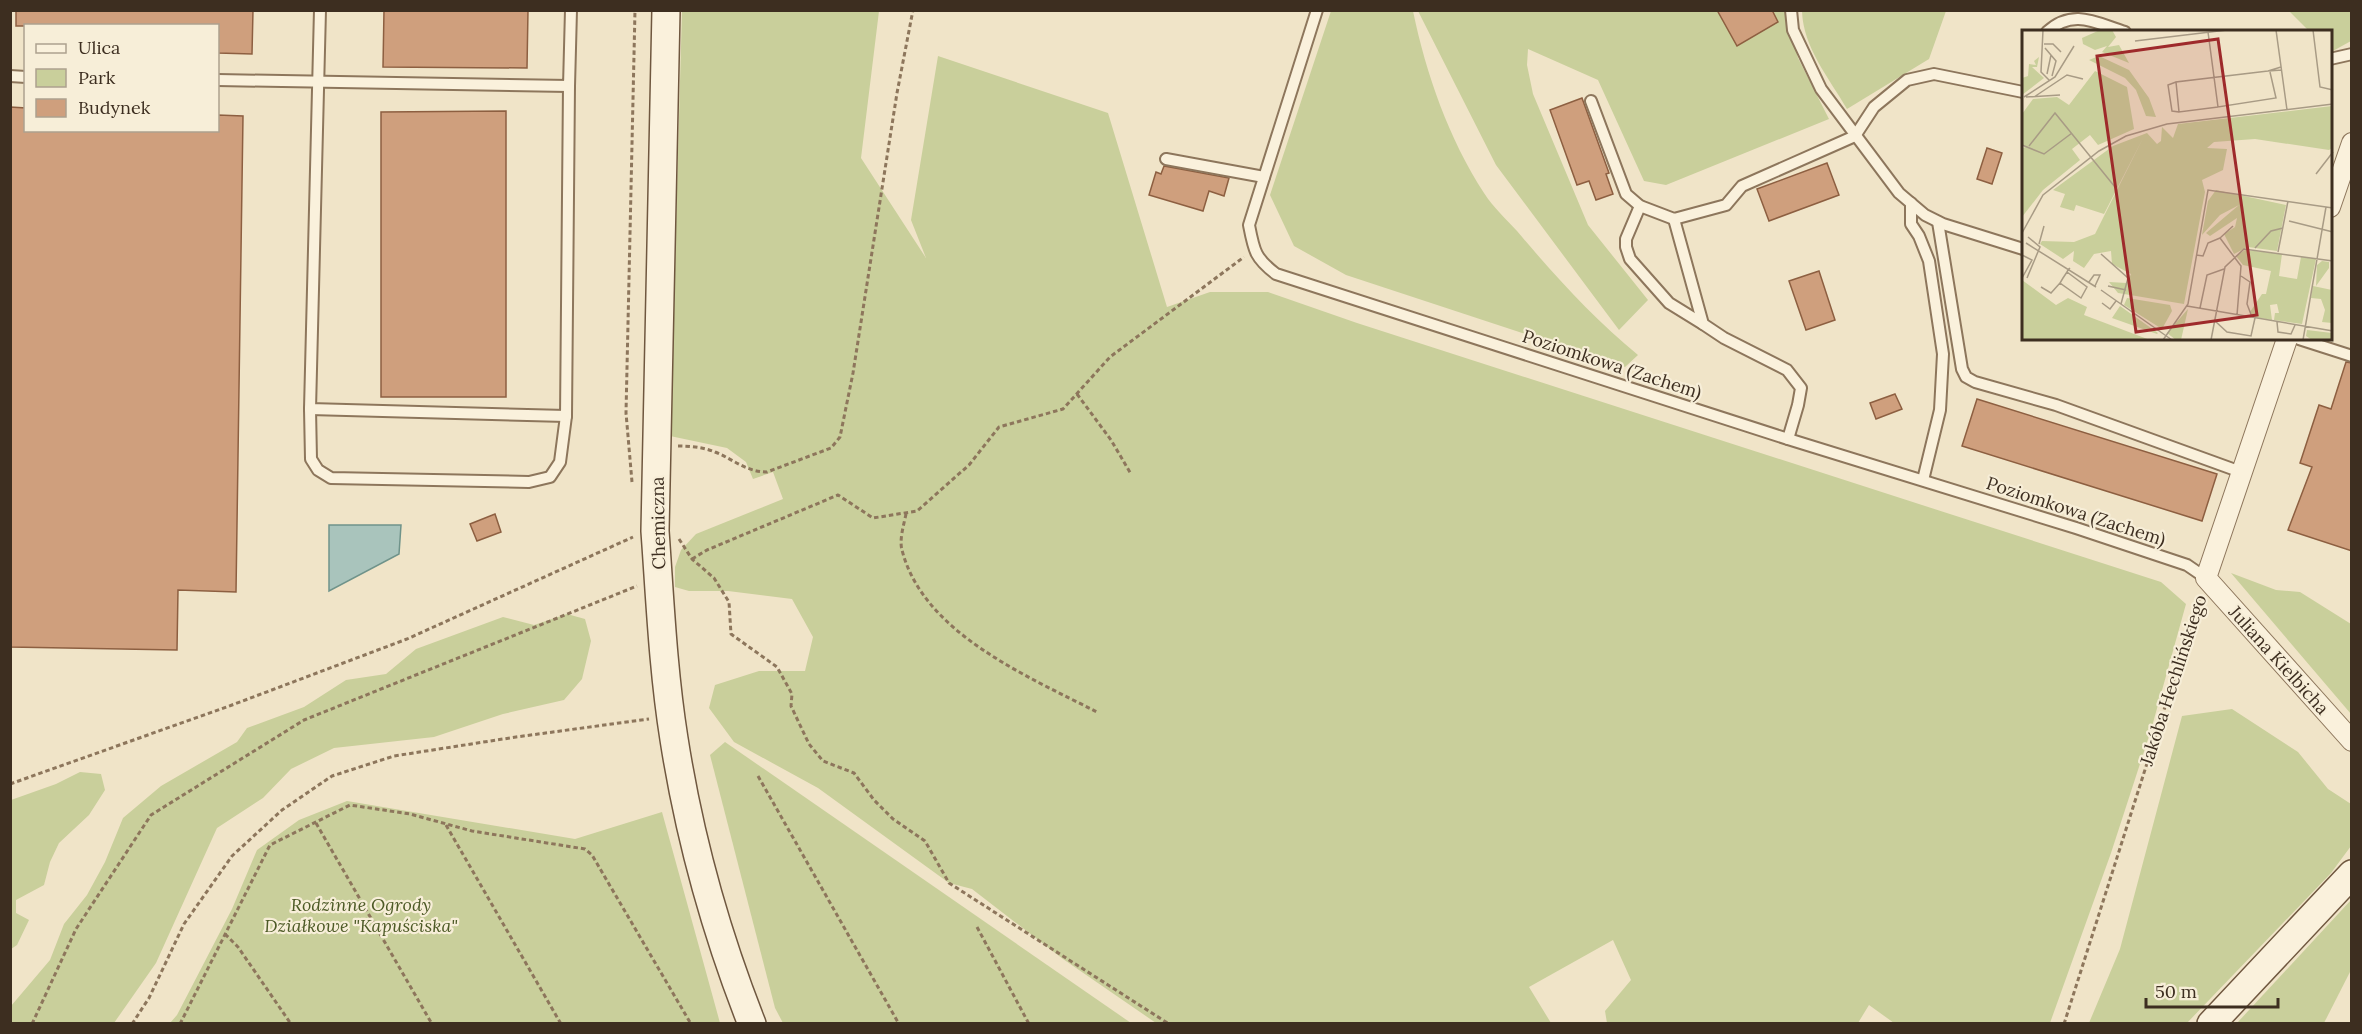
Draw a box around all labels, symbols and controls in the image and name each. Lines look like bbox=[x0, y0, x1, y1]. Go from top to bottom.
legend bbox=[24, 24, 219, 132]
inset map bbox=[2022, 30, 2332, 340]
text: Ulica bbox=[78, 36, 120, 59]
text: Park bbox=[78, 66, 116, 89]
text: Budynek bbox=[78, 96, 151, 119]
street label: Poziomkowa (Zachem) bbox=[1519, 324, 1705, 404]
street label: Poziomkowa (Zachem) bbox=[1983, 471, 2169, 551]
street label: Chemiczna bbox=[646, 476, 670, 570]
street label: Jakóba Hechlińskiego bbox=[2134, 592, 2211, 769]
street label: Juliana Kielbicha bbox=[2223, 600, 2334, 719]
park label: Rodzinne Ogrody Działkowe "Kapuściska" bbox=[264, 893, 458, 937]
scale bar bbox=[2146, 971, 2278, 1009]
text: 50 m bbox=[2155, 980, 2197, 1003]

